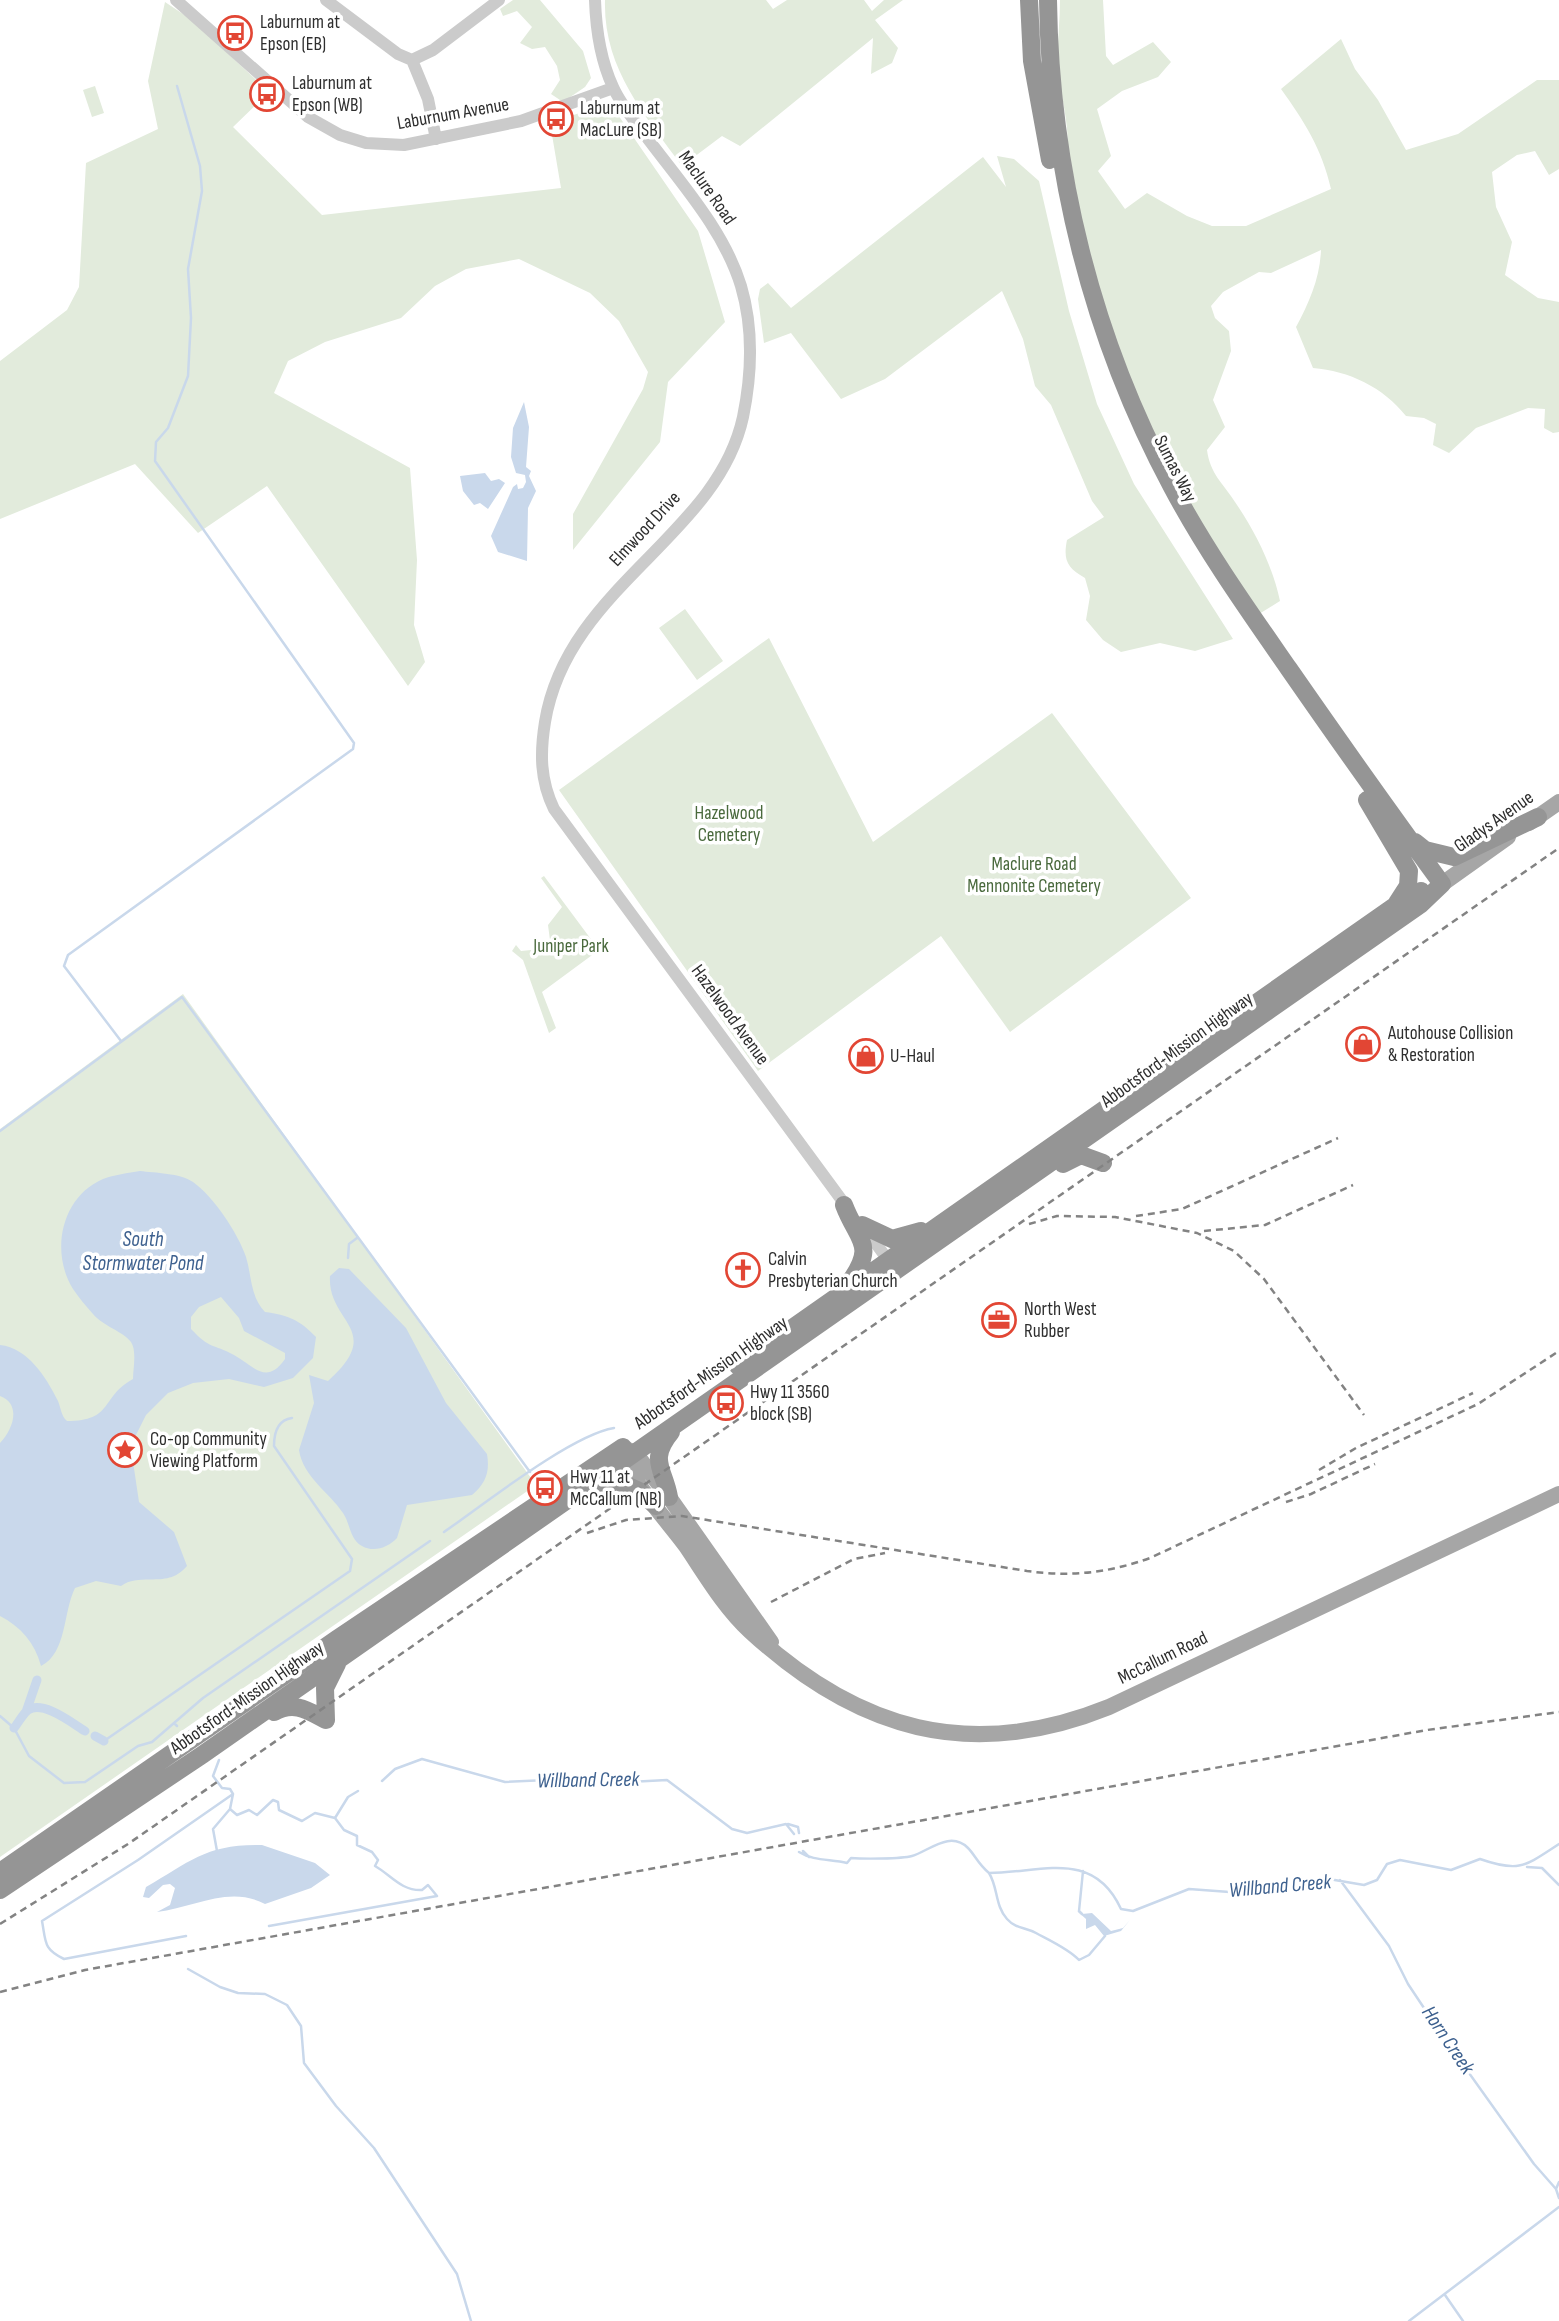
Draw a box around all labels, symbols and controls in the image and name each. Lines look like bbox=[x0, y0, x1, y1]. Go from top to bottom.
place label: Laburnum at Epson (EB) bbox=[260, 11, 340, 56]
bus stop icon: Laburnum at Epson (EB) bbox=[216, 14, 254, 52]
place label: Laburnum at Epson (WB) bbox=[292, 72, 372, 117]
bus stop icon: Laburnum at Epson (WB) bbox=[248, 75, 286, 113]
street label: Laburnum Avenue bbox=[395, 93, 511, 135]
place label: Laburnum at MacLure (SB) bbox=[580, 97, 662, 142]
bus stop icon: Laburnum at MacLure (SB) bbox=[537, 100, 575, 138]
street label: Maclure Road bbox=[673, 147, 741, 229]
street label: Sumas Way bbox=[1148, 432, 1202, 507]
street label: Elmwood Drive bbox=[605, 487, 685, 571]
street label: Gladys Avenue bbox=[1450, 786, 1538, 858]
park label: Hazelwood Cemetery bbox=[695, 802, 763, 847]
park label: Maclure Road Mennonite Cemetery bbox=[967, 853, 1102, 898]
park label: Juniper Park bbox=[532, 935, 609, 958]
street label: Hazelwood Avenue bbox=[686, 960, 774, 1070]
street label: Abbotsford-Mission Highway bbox=[1096, 987, 1258, 1113]
place label: Autohouse Collision & Restoration bbox=[1387, 1022, 1513, 1067]
shop icon: Autohouse Collision & Restoration bbox=[1344, 1025, 1382, 1063]
shop icon: U-Haul bbox=[847, 1037, 885, 1075]
place label: U-Haul bbox=[890, 1045, 935, 1068]
water label: South Stormwater Pond bbox=[83, 1227, 205, 1276]
place label: Calvin Presbyterian Church bbox=[768, 1248, 898, 1293]
church icon: Calvin Presbyterian Church bbox=[724, 1251, 762, 1289]
place label: North West Rubber bbox=[1024, 1298, 1097, 1343]
office icon: North West Rubber bbox=[980, 1301, 1018, 1339]
street label: Abbotsford-Mission Highway bbox=[629, 1311, 793, 1435]
place label: Hwy 11 3560 block (SB) bbox=[750, 1381, 829, 1426]
bus stop icon: Hwy 11 3560 block (SB) bbox=[707, 1384, 745, 1422]
place label: Co-op Community Viewing Platform bbox=[150, 1428, 267, 1473]
place icon: Co-op Community Viewing Platform bbox=[106, 1431, 144, 1469]
place label: Hwy 11 at McCallum (NB) bbox=[570, 1466, 662, 1511]
bus stop icon: Hwy 11 at McCallum (NB) bbox=[526, 1469, 564, 1507]
street label: McCallum Road bbox=[1114, 1626, 1212, 1690]
street label: Abbotsford-Mission Highway bbox=[165, 1636, 329, 1760]
water label: Willband Creek bbox=[537, 1767, 641, 1793]
water label: Willband Creek bbox=[1228, 1869, 1333, 1903]
water label: Horn Creek bbox=[1416, 2001, 1480, 2080]

